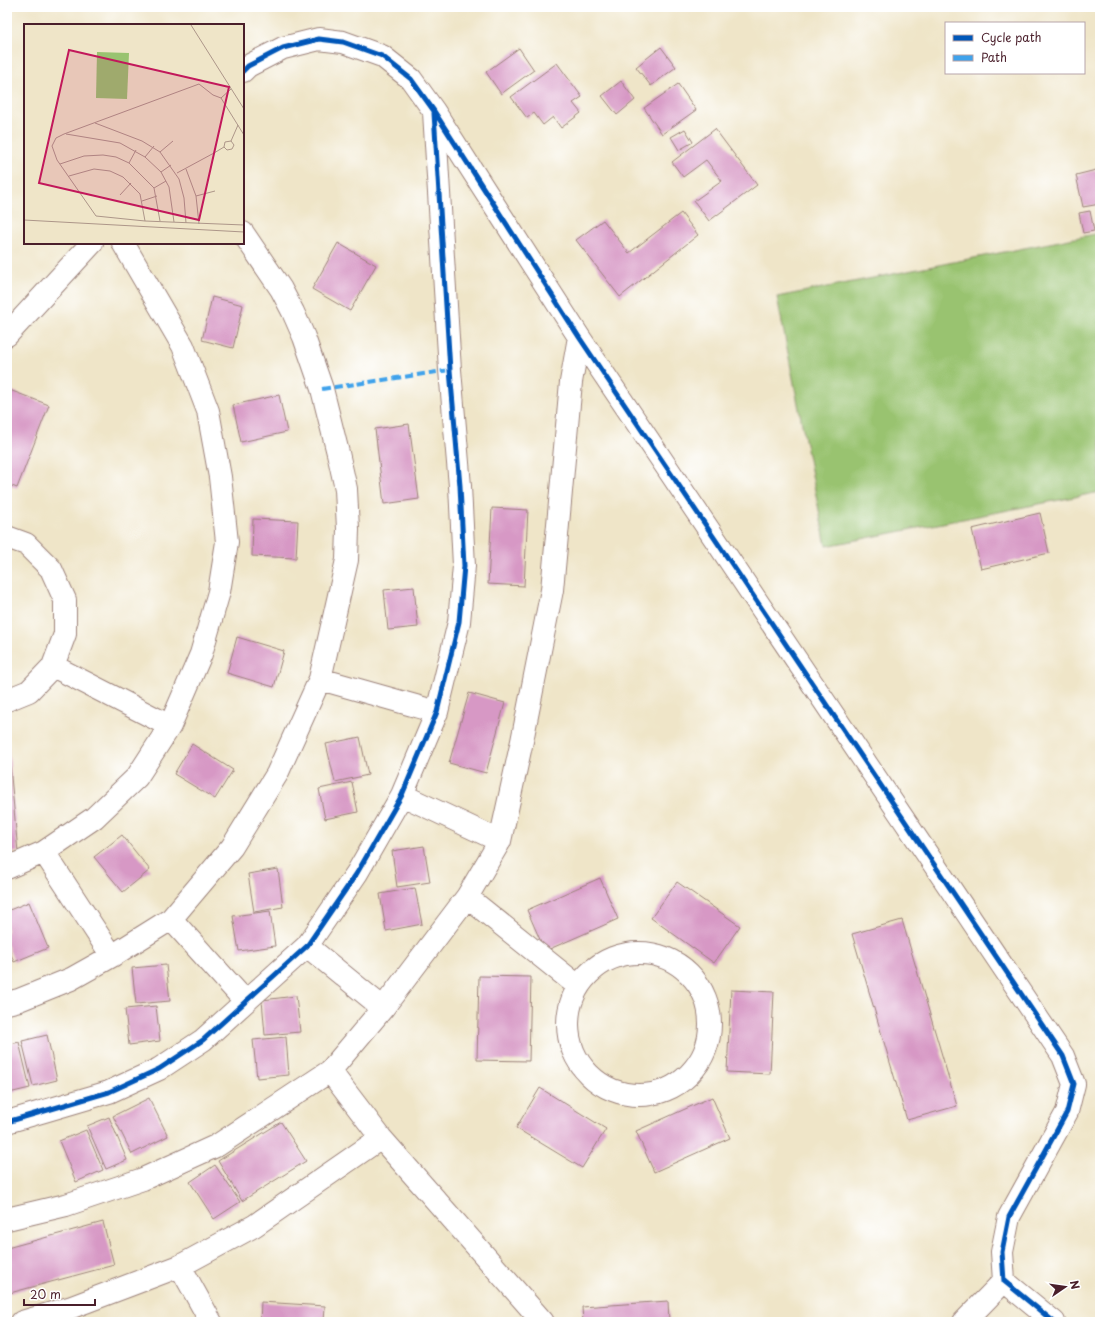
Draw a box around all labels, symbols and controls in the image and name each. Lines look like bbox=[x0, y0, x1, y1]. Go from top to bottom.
legend bbox=[945, 22, 1085, 74]
inset map bbox=[24, 24, 244, 244]
text: Cycle path bbox=[981, 28, 1042, 46]
text: Path bbox=[981, 48, 1007, 66]
north arrow bbox=[1045, 1267, 1085, 1307]
text: N bbox=[1066, 1278, 1085, 1291]
scale bar bbox=[24, 1281, 95, 1307]
text: 20 m bbox=[30, 1285, 61, 1303]

